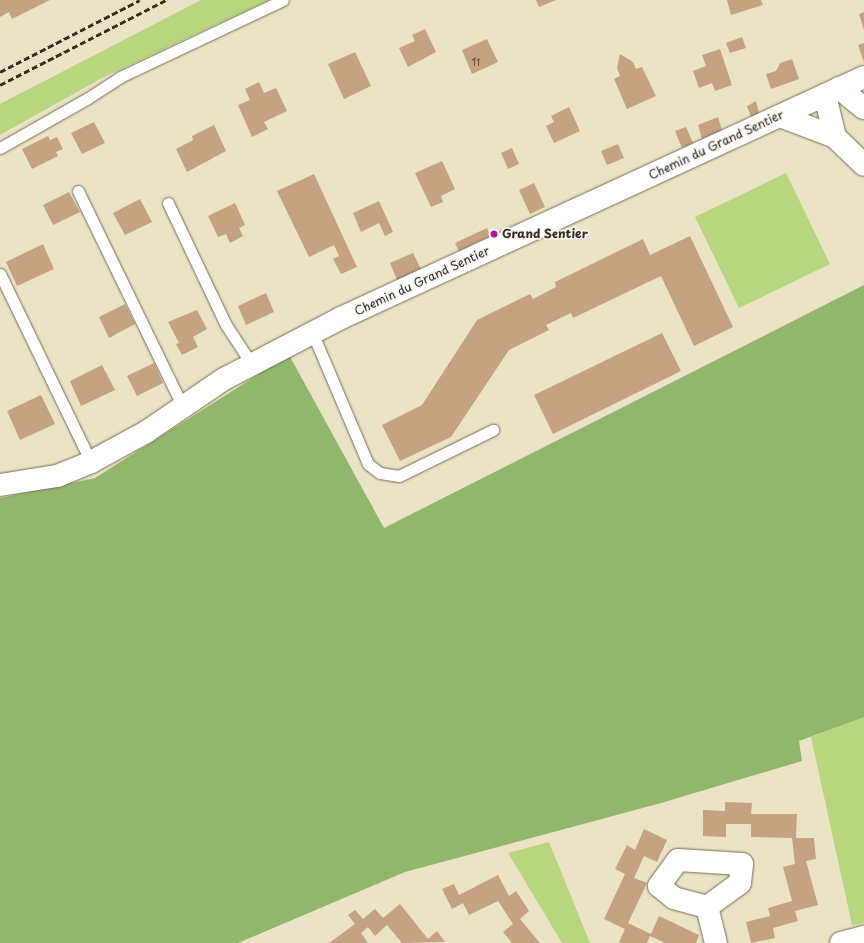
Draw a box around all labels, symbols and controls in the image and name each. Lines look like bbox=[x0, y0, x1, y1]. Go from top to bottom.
house number: 11 bbox=[472, 56, 480, 68]
street label: Chemin du Grand Sentier bbox=[646, 107, 786, 183]
place label: Grand Sentier bbox=[502, 227, 589, 241]
marker: Grand Sentier bbox=[489, 229, 499, 239]
street label: Chemin du Grand Sentier bbox=[352, 243, 492, 319]

